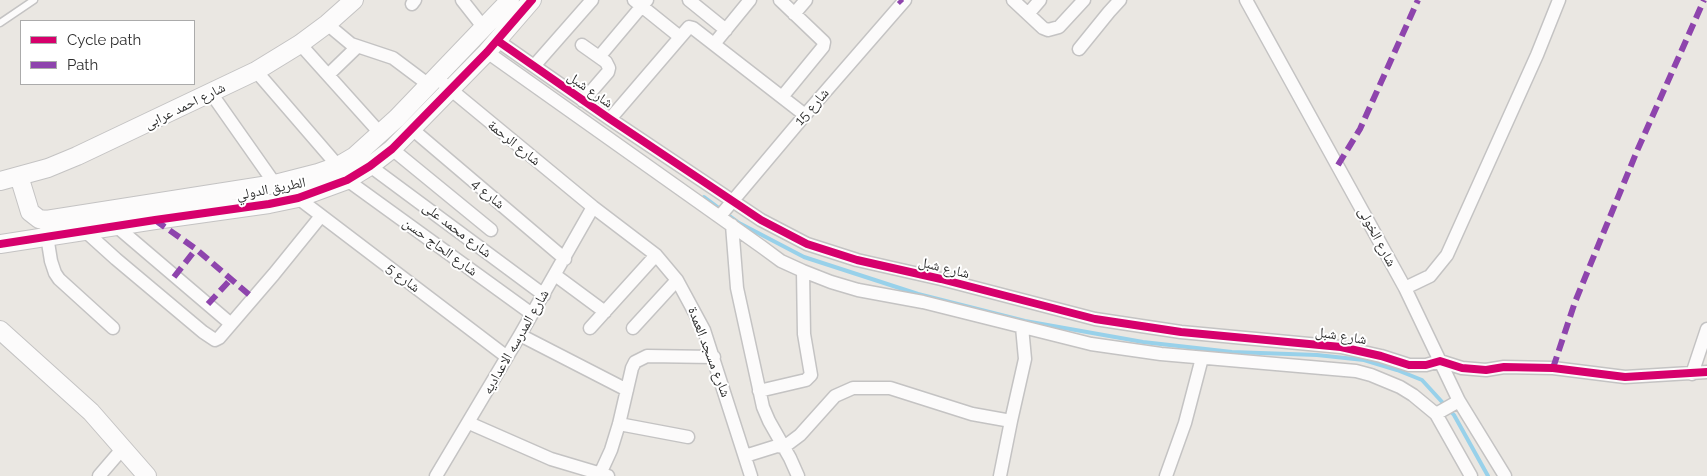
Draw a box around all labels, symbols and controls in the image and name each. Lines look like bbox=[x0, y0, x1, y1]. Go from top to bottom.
legend bbox=[20, 20, 195, 85]
text: Cycle path bbox=[67, 31, 141, 49]
text: Path bbox=[67, 56, 98, 74]
street label: شارع شبل bbox=[564, 68, 616, 112]
street label: شارع احمد عرابى bbox=[142, 79, 228, 133]
street label: شارع 15 bbox=[791, 85, 833, 129]
street label: شارع الرحمة bbox=[484, 117, 544, 169]
street label: الطريق الدولي bbox=[235, 174, 307, 204]
street label: شارع 4 bbox=[468, 175, 508, 213]
street label: شارع محمد على bbox=[419, 199, 495, 261]
street label: شارع الخولى bbox=[1354, 204, 1400, 270]
street label: شارع الحاج حسن bbox=[399, 214, 481, 280]
street label: شارع شبل bbox=[917, 254, 971, 282]
street label: شارع 5 bbox=[383, 260, 423, 296]
street label: شارع المدرسه الاعداديه bbox=[479, 287, 553, 397]
street label: شارع مسجد العمدة bbox=[684, 304, 734, 400]
street label: شارع شبل bbox=[1314, 324, 1368, 348]

